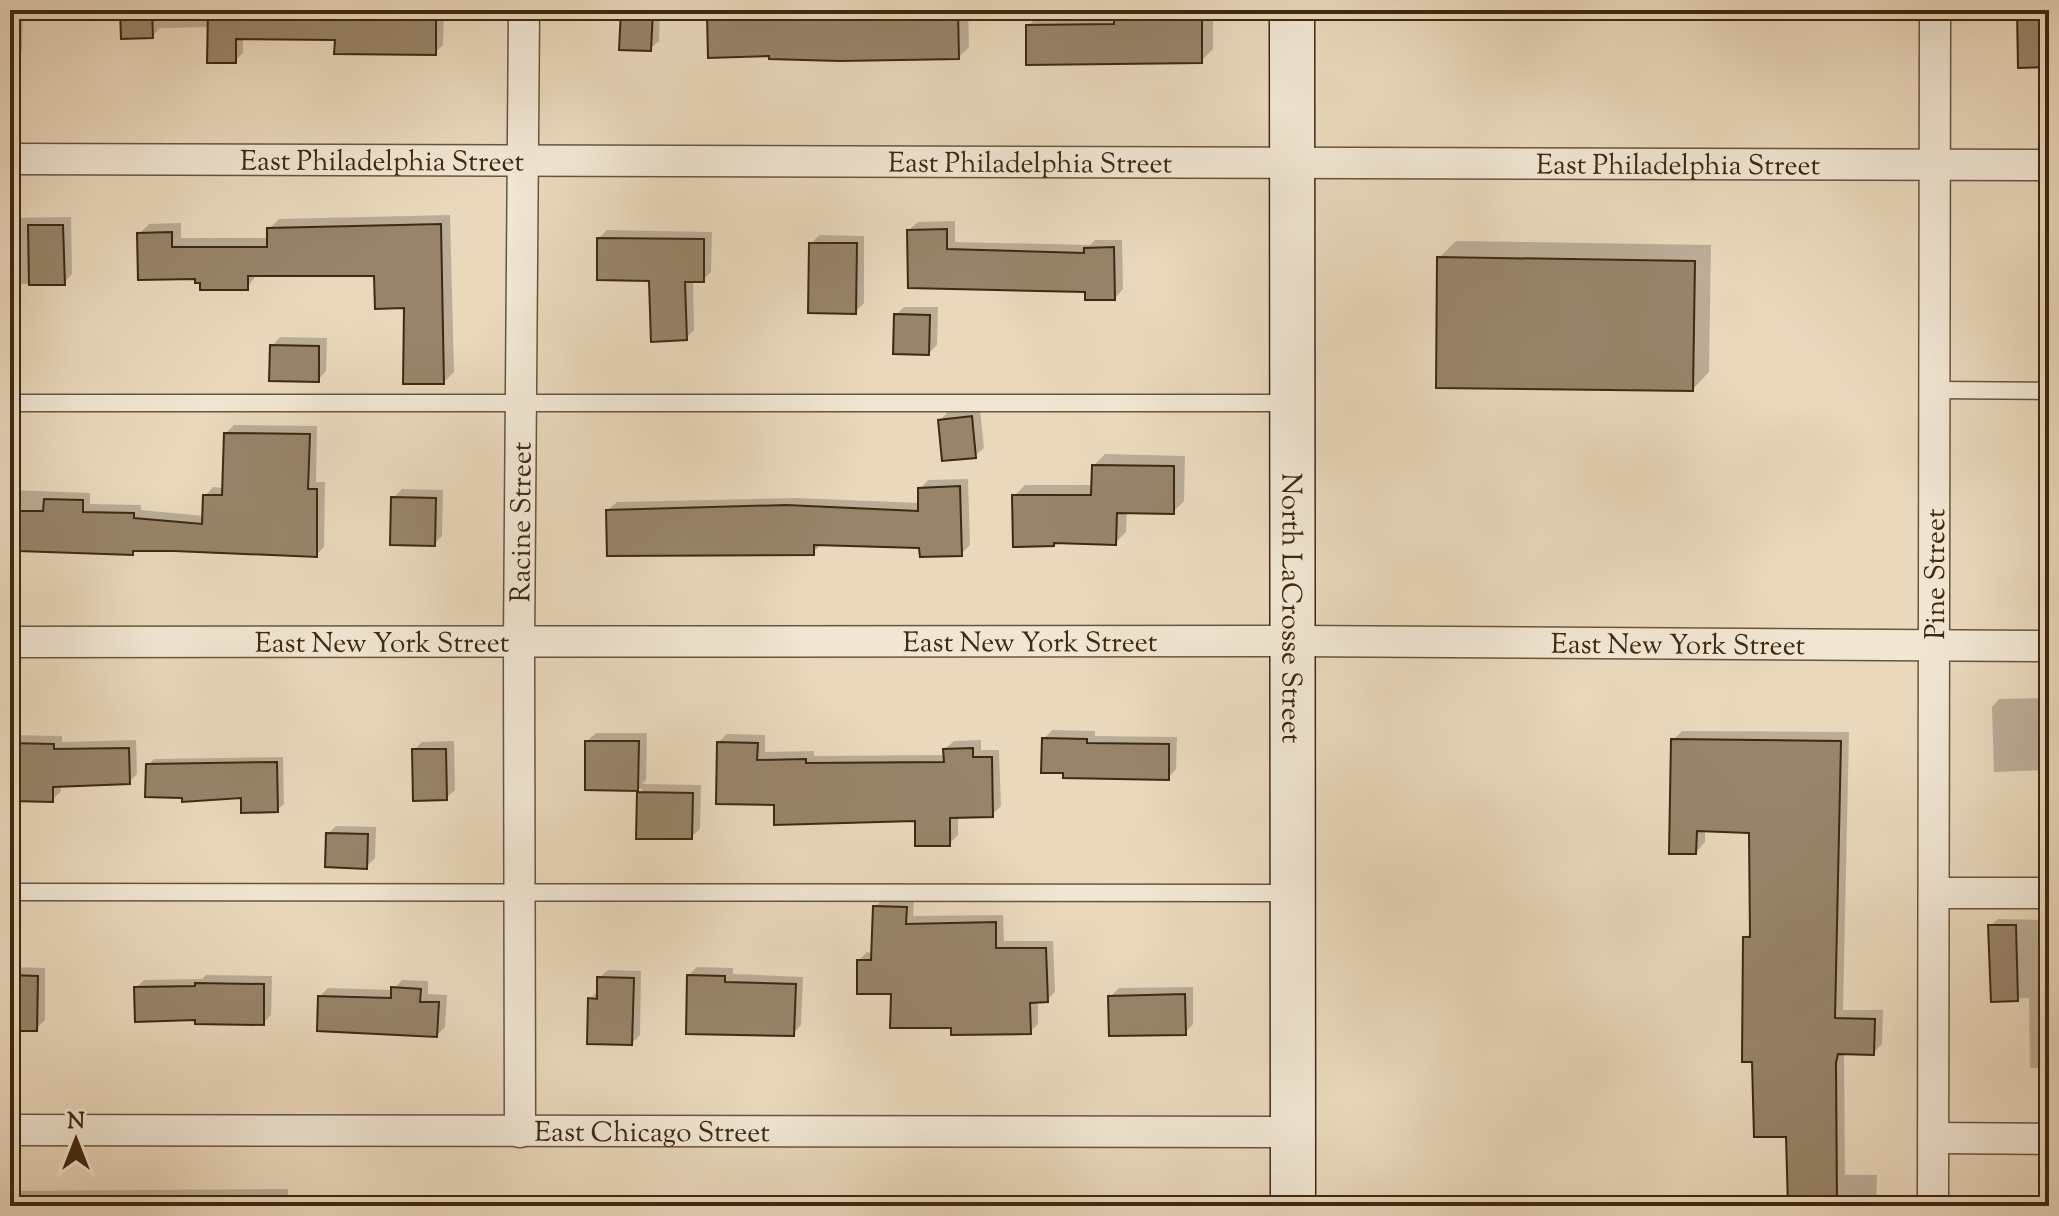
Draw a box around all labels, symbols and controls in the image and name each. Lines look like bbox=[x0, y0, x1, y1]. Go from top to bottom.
street label: East Philadelphia Street bbox=[240, 143, 524, 184]
street label: East Philadelphia Street bbox=[888, 145, 1172, 185]
street label: East Philadelphia Street bbox=[1536, 146, 1820, 187]
street label: Racine Street bbox=[502, 441, 544, 603]
street label: North LaCrosse Street bbox=[1269, 473, 1310, 744]
street label: Pine Street bbox=[1917, 508, 1957, 640]
street label: East New York Street bbox=[903, 624, 1158, 664]
street label: East New York Street bbox=[255, 625, 510, 665]
street label: East New York Street bbox=[1551, 626, 1806, 667]
north arrow bbox=[36, 1100, 116, 1180]
text: N bbox=[67, 1107, 85, 1139]
street label: East Chicago Street bbox=[534, 1114, 770, 1154]

